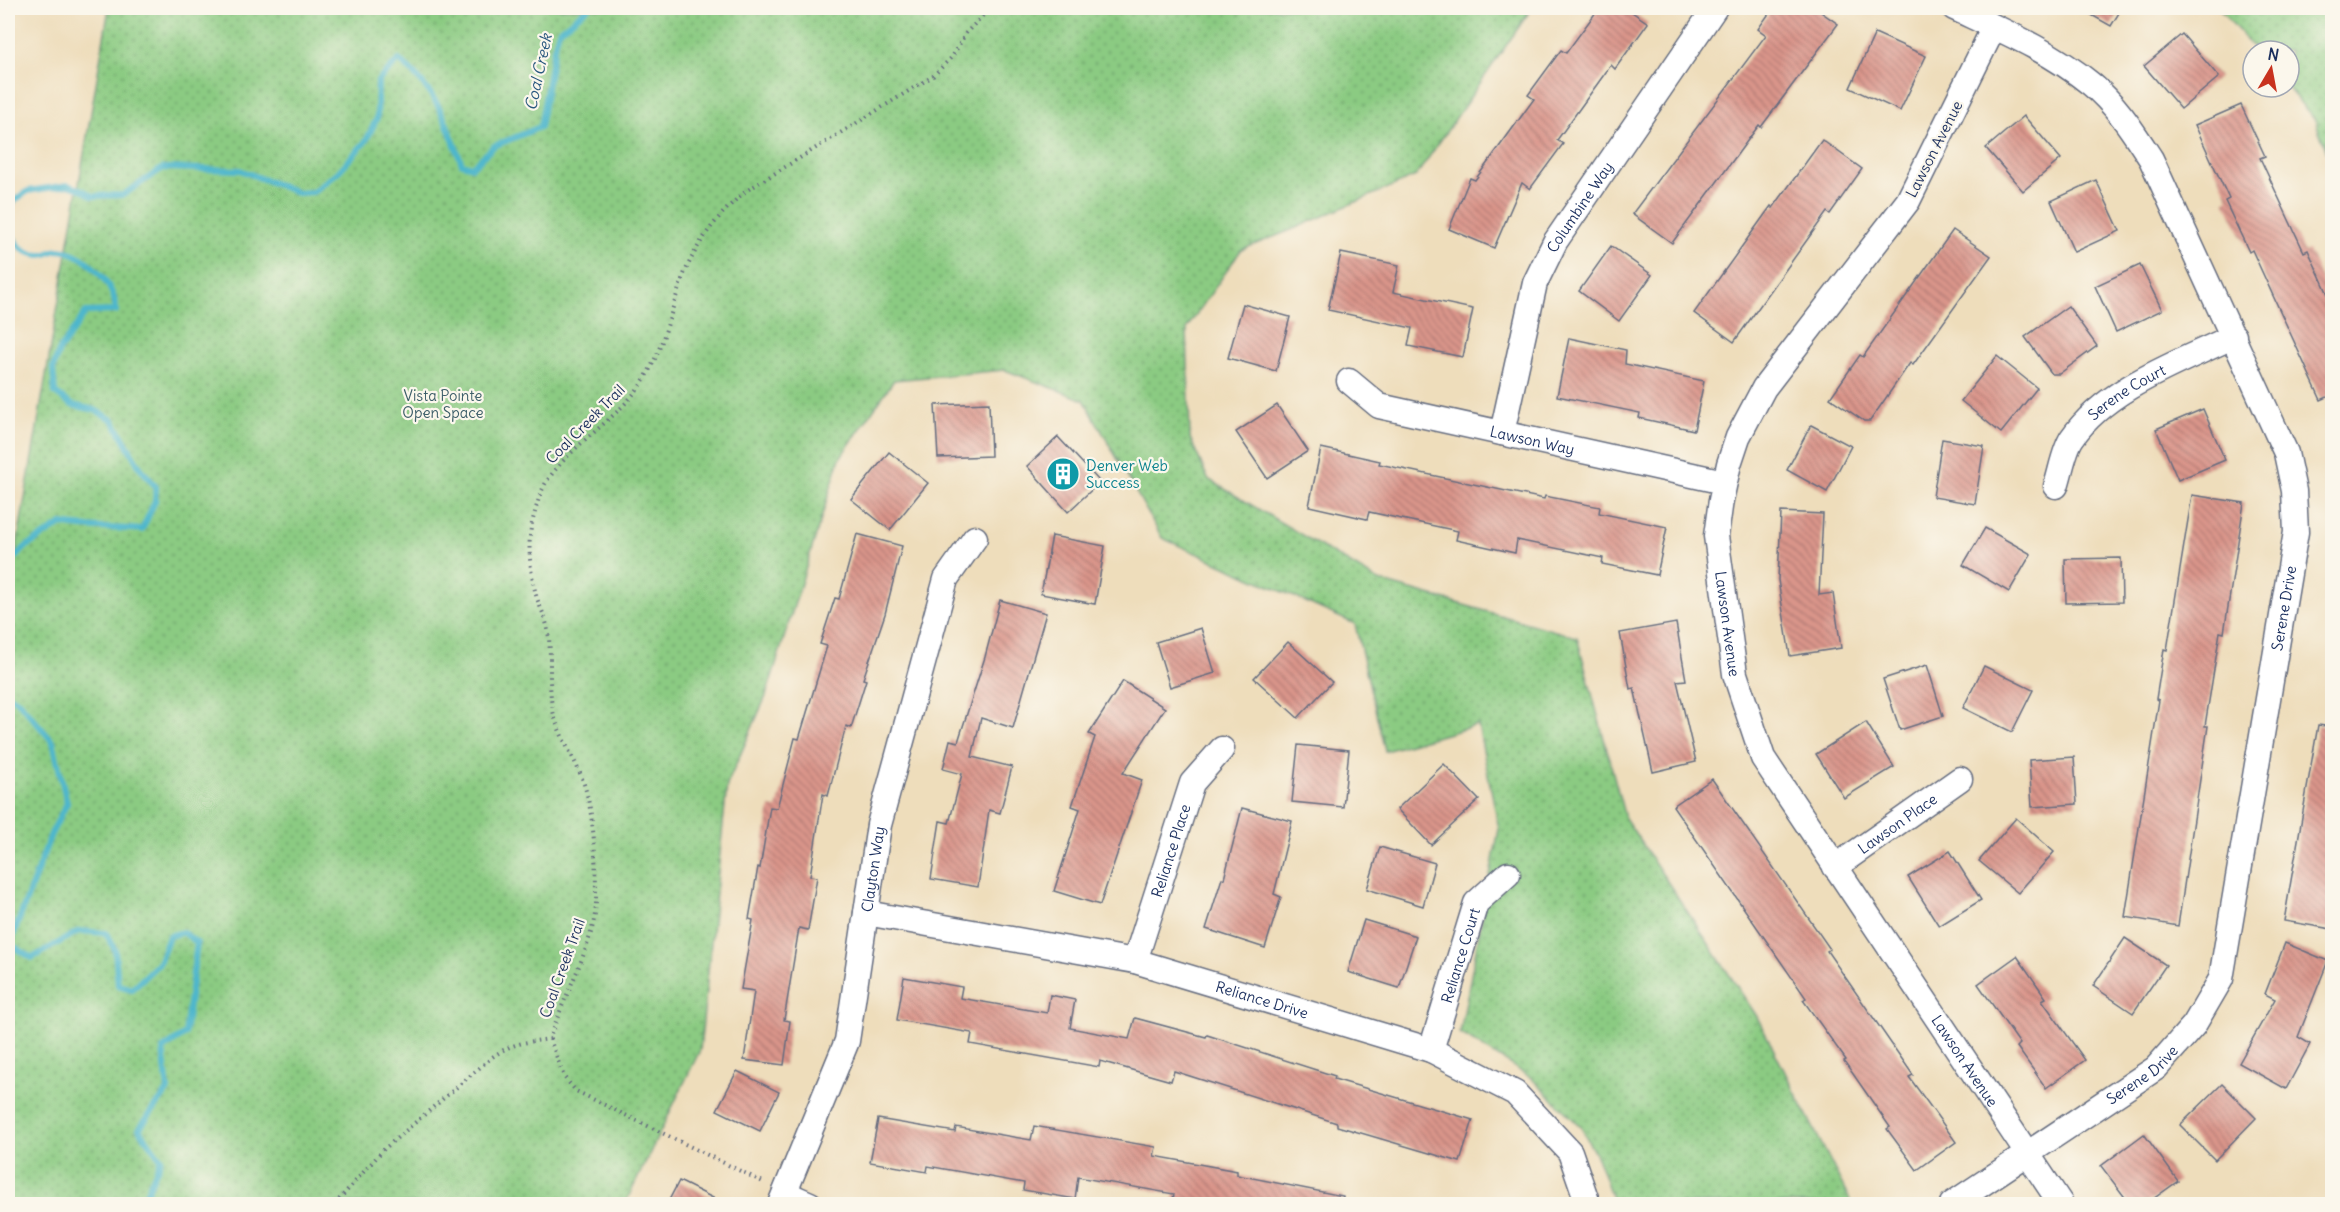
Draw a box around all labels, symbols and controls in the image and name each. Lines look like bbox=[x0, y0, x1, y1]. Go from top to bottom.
water label: Coal Creek bbox=[520, 30, 556, 112]
north arrow bbox=[2241, 39, 2301, 99]
text: N bbox=[2266, 43, 2281, 65]
street label: Lawson Avenue bbox=[1901, 97, 1967, 201]
street label: Columbine Way bbox=[1542, 158, 1617, 255]
street label: Serene Court bbox=[2084, 360, 2168, 424]
street label: Coal Creek Trail bbox=[541, 380, 629, 468]
park label: Vista Pointe Open Space bbox=[402, 386, 484, 422]
street label: Lawson Way bbox=[1488, 421, 1576, 458]
building icon: Denver Web Success bbox=[1045, 456, 1081, 492]
place label: Denver Web Success bbox=[1086, 456, 1168, 492]
street label: Serene Drive bbox=[2267, 564, 2300, 652]
street label: Lawson Avenue bbox=[1711, 570, 1745, 678]
street label: Lawson Place bbox=[1854, 789, 1940, 858]
street label: Reliance Place bbox=[1147, 802, 1194, 899]
street label: Clayton Way bbox=[857, 825, 888, 913]
street label: Reliance Court bbox=[1436, 905, 1483, 1005]
street label: Coal Creek Trail bbox=[535, 916, 589, 1020]
street label: Reliance Drive bbox=[1213, 976, 1311, 1022]
street label: Lawson Avenue bbox=[1928, 1011, 2003, 1110]
street label: Serene Drive bbox=[2102, 1041, 2182, 1108]

